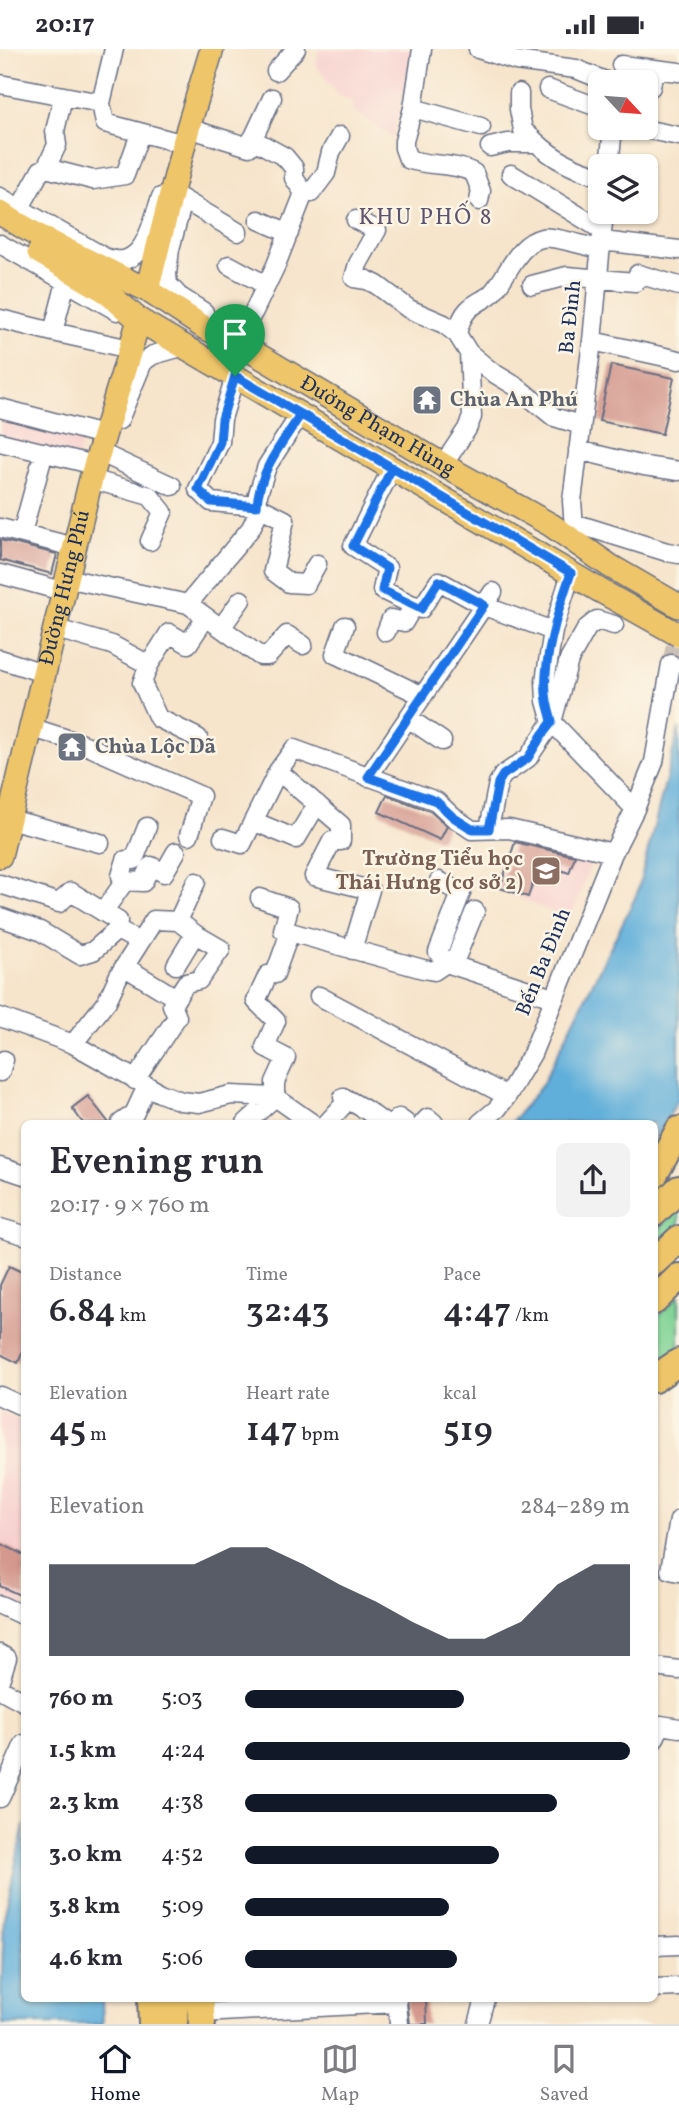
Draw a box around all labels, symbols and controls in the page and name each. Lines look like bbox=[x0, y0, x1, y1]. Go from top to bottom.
text: 20:17 bbox=[35, 7, 95, 43]
north arrow bbox=[588, 70, 658, 140]
map controls bbox=[588, 70, 658, 224]
button: layers bbox=[588, 154, 658, 224]
district label: KHU PHỐ 8 bbox=[359, 200, 493, 234]
street label: Ba Đình bbox=[553, 278, 589, 356]
pin bbox=[205, 304, 265, 376]
icon: arrive bbox=[216, 315, 254, 353]
street label: Đường Phạm Hùng bbox=[294, 369, 460, 483]
temple icon: Chùa An Phú bbox=[410, 383, 444, 417]
place label: Chùa An Phú bbox=[450, 386, 578, 415]
street label: Đường Hưng Phú bbox=[32, 507, 98, 668]
temple icon: Chùa Lộc Dã bbox=[55, 730, 89, 764]
place label: Chùa Lộc Dã bbox=[95, 733, 216, 762]
place label: Trường Tiểu học Thái Hưng (cơ sở 2) bbox=[335, 845, 523, 898]
school or university icon: Trường Tiểu học Thái Hưng (cơ sở 2) bbox=[529, 854, 563, 888]
street label: Bến Ba Đình bbox=[509, 904, 579, 1020]
text: Evening run bbox=[49, 1137, 264, 1190]
button: share bbox=[556, 1143, 630, 1217]
text: 20:17 · 9 × 760 m bbox=[49, 1190, 210, 1222]
text: Distance bbox=[49, 1262, 122, 1288]
text: Time bbox=[246, 1262, 288, 1288]
text: Pace bbox=[443, 1262, 481, 1288]
text: 6.84 bbox=[49, 1288, 116, 1336]
text: 32:43 bbox=[246, 1288, 329, 1336]
text: 4:47 bbox=[443, 1288, 511, 1336]
text: km bbox=[116, 1303, 147, 1329]
text: /km bbox=[511, 1303, 549, 1329]
text: Elevation bbox=[49, 1381, 128, 1407]
text: Heart rate bbox=[246, 1381, 330, 1407]
text: kcal bbox=[443, 1381, 477, 1407]
text: 45 bbox=[49, 1407, 86, 1455]
text: 147 bbox=[246, 1407, 298, 1455]
text: 519 bbox=[443, 1407, 493, 1455]
text: m bbox=[86, 1422, 107, 1448]
text: bpm bbox=[298, 1422, 339, 1448]
text: Elevation bbox=[49, 1491, 145, 1523]
text: 284–289 m bbox=[520, 1491, 630, 1523]
text: 760 m bbox=[49, 1683, 113, 1715]
text: 5:03 bbox=[161, 1683, 203, 1715]
text: 1.5 km bbox=[49, 1735, 116, 1767]
text: 4:24 bbox=[161, 1735, 206, 1767]
text: 2.3 km bbox=[49, 1787, 120, 1819]
text: 4:38 bbox=[161, 1787, 204, 1819]
text: 3.0 km bbox=[49, 1839, 122, 1871]
text: 4:52 bbox=[161, 1839, 204, 1871]
text: 3.8 km bbox=[49, 1891, 121, 1923]
text: 5:09 bbox=[161, 1891, 203, 1923]
text: 4.6 km bbox=[49, 1943, 123, 1975]
text: 5:06 bbox=[161, 1943, 203, 1975]
tab: Home bbox=[90, 2040, 141, 2108]
tab: Map bbox=[321, 2040, 359, 2108]
tab: Saved bbox=[540, 2040, 589, 2108]

